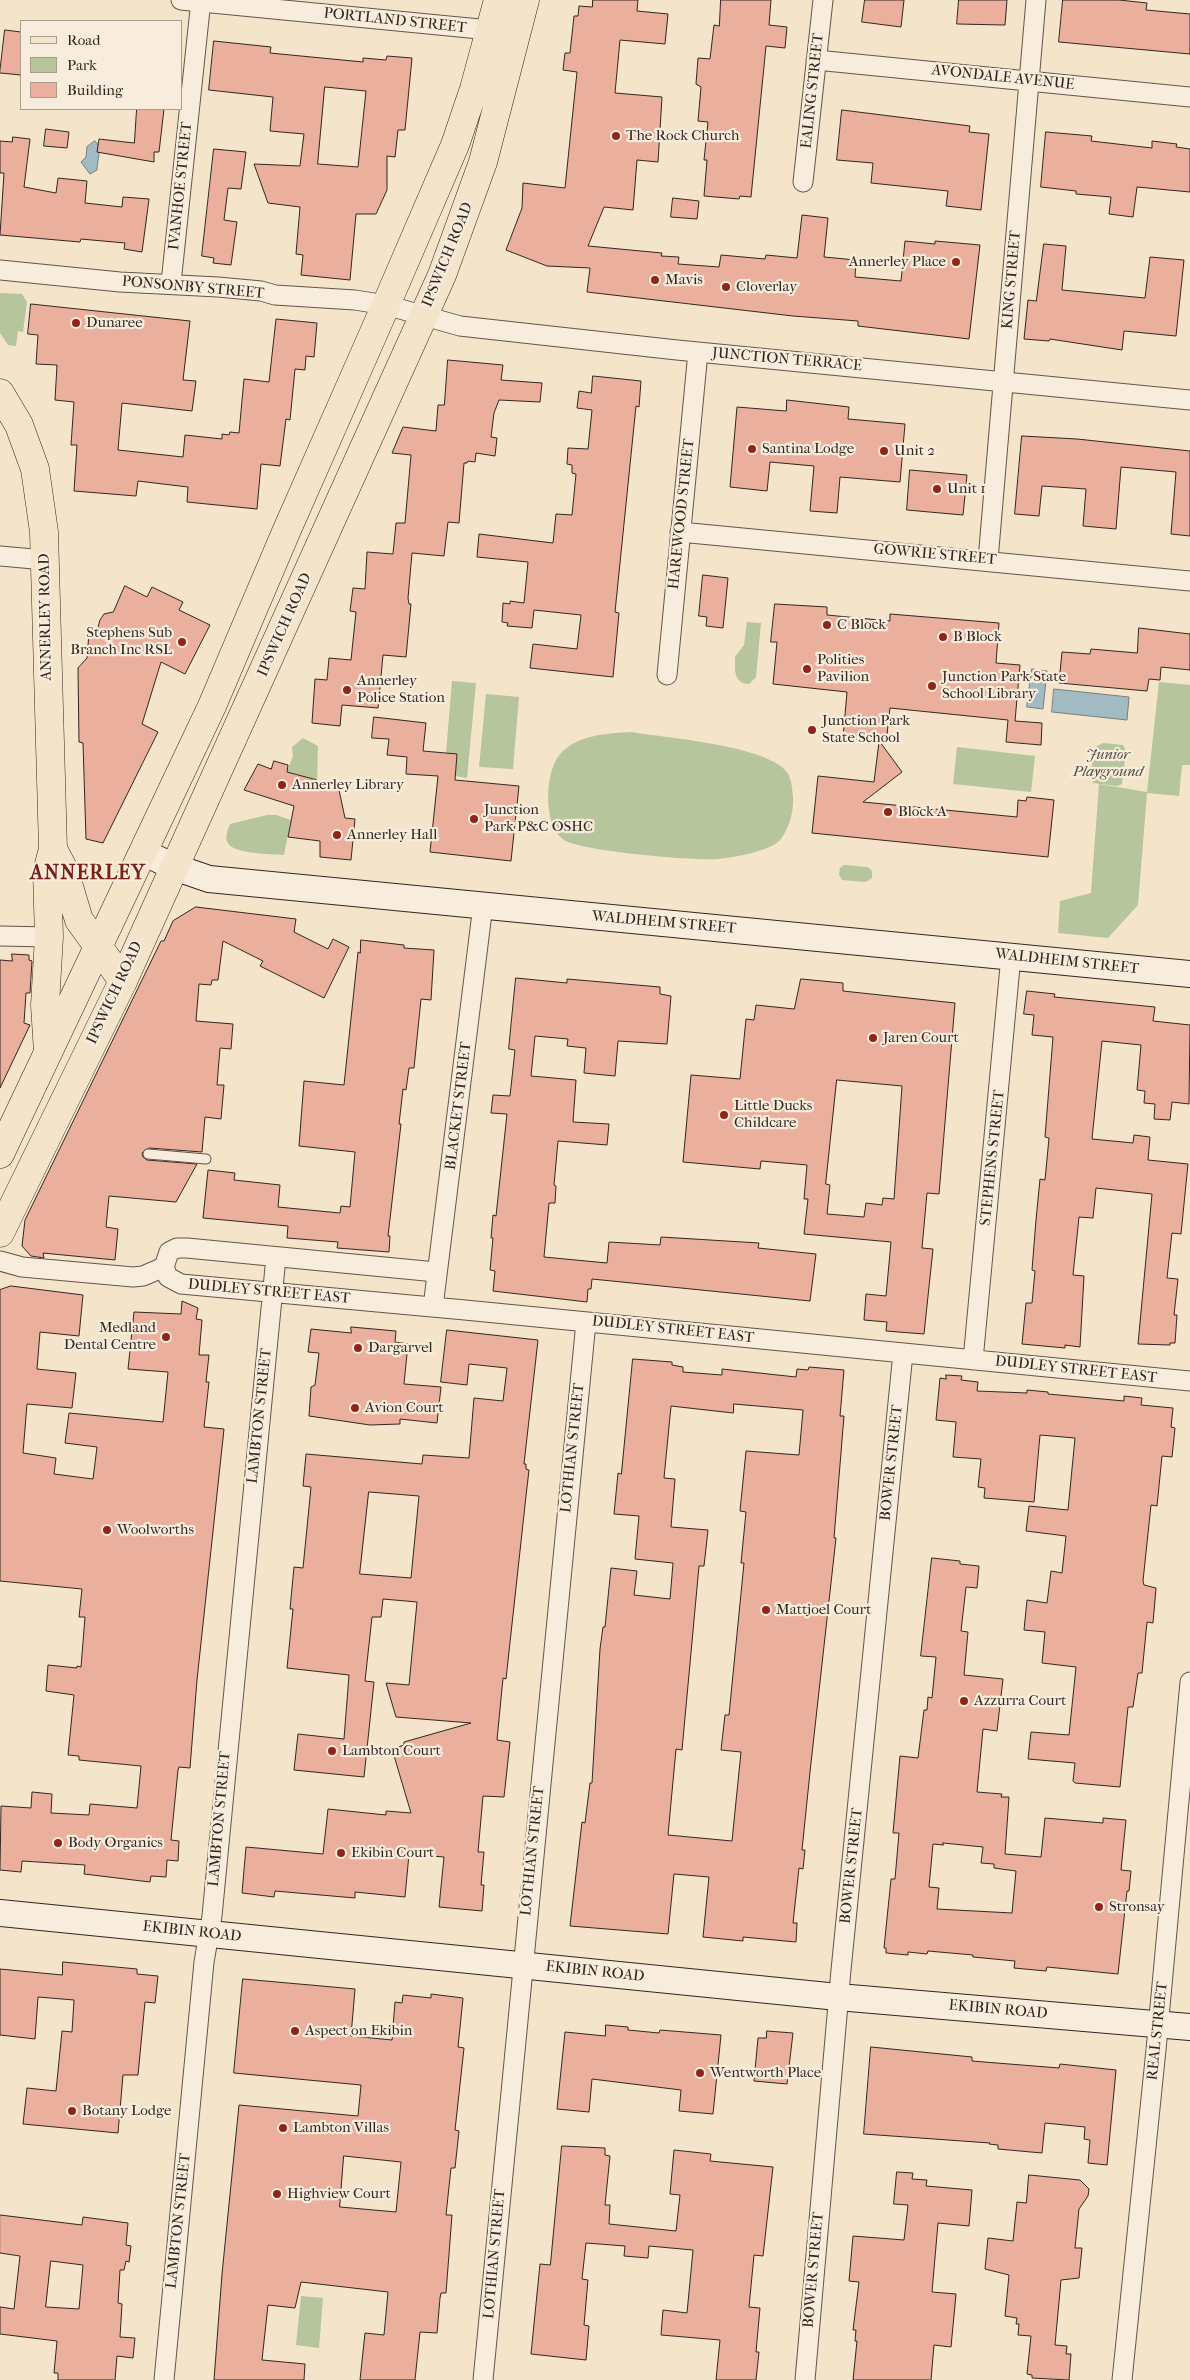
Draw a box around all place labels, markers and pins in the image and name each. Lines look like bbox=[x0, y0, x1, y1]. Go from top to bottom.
place label: The Rock Church bbox=[626, 127, 739, 145]
marker: The Rock Church bbox=[610, 130, 622, 142]
place label: Annerley Place bbox=[849, 253, 946, 271]
marker: Annerley Place bbox=[950, 256, 962, 268]
place label: Mavis bbox=[665, 271, 703, 289]
marker: Mavis bbox=[649, 274, 661, 286]
place label: Cloverlay bbox=[736, 278, 797, 296]
marker: Cloverlay bbox=[720, 281, 732, 293]
place label: Dunaree bbox=[86, 314, 143, 332]
marker: Dunaree bbox=[70, 317, 82, 329]
place label: Santina Lodge bbox=[762, 440, 854, 458]
place label: Unit 2 bbox=[894, 442, 935, 460]
marker: Santina Lodge bbox=[746, 443, 758, 455]
marker: Unit 2 bbox=[878, 445, 890, 457]
place label: Unit 1 bbox=[947, 480, 986, 498]
marker: Unit 1 bbox=[931, 483, 943, 495]
place label: C Block bbox=[837, 616, 886, 634]
marker: C Block bbox=[821, 619, 833, 631]
place label: Stephens Sub Branch Inc RSL bbox=[70, 624, 172, 659]
place label: B Block bbox=[953, 628, 1002, 646]
marker: B Block bbox=[937, 631, 949, 643]
marker: Stephens Sub Branch Inc RSL bbox=[176, 636, 188, 648]
place label: Polities Pavilion bbox=[817, 651, 869, 686]
marker: Polities Pavilion bbox=[801, 663, 813, 675]
place label: Junction Park State School Library bbox=[942, 668, 1066, 703]
place label: Annerley Police Station bbox=[357, 672, 445, 707]
marker: Junction Park State School Library bbox=[926, 680, 938, 692]
marker: Annerley Police Station bbox=[341, 684, 353, 696]
place label: Junction Park State School bbox=[822, 712, 910, 747]
marker: Junction Park State School bbox=[806, 724, 818, 736]
place label: Annerley Library bbox=[292, 776, 404, 794]
marker: Annerley Library bbox=[276, 779, 288, 791]
place label: Junction Park P&C OSHC bbox=[484, 801, 593, 836]
place label: Block A bbox=[898, 803, 947, 821]
marker: Block A bbox=[882, 806, 894, 818]
marker: Junction Park P&C OSHC bbox=[468, 813, 480, 825]
place label: Annerley Hall bbox=[347, 826, 437, 844]
marker: Annerley Hall bbox=[331, 829, 343, 841]
place label: Jaren Court bbox=[883, 1029, 959, 1047]
marker: Jaren Court bbox=[867, 1032, 879, 1044]
place label: Little Ducks Childcare bbox=[734, 1097, 812, 1132]
marker: Little Ducks Childcare bbox=[718, 1109, 730, 1121]
place label: Medland Dental Centre bbox=[64, 1319, 156, 1354]
marker: Medland Dental Centre bbox=[160, 1331, 172, 1343]
place label: Dargarvel bbox=[368, 1339, 433, 1357]
marker: Dargarvel bbox=[352, 1342, 364, 1354]
place label: Avion Court bbox=[365, 1399, 444, 1417]
marker: Avion Court bbox=[349, 1402, 361, 1414]
place label: Woolworths bbox=[117, 1521, 194, 1539]
marker: Woolworths bbox=[101, 1524, 113, 1536]
place label: Mattjoel Court bbox=[776, 1601, 871, 1619]
marker: Mattjoel Court bbox=[760, 1604, 772, 1616]
place label: Azzurra Court bbox=[974, 1692, 1066, 1710]
marker: Azzurra Court bbox=[958, 1695, 970, 1707]
place label: Lambton Court bbox=[342, 1742, 441, 1760]
marker: Lambton Court bbox=[326, 1745, 338, 1757]
place label: Body Organics bbox=[68, 1834, 163, 1852]
marker: Body Organics bbox=[52, 1837, 64, 1849]
place label: Ekibin Court bbox=[351, 1844, 434, 1862]
marker: Ekibin Court bbox=[335, 1847, 347, 1859]
place label: Stronsay bbox=[1109, 1898, 1165, 1916]
marker: Stronsay bbox=[1093, 1901, 1105, 1913]
place label: Aspect on Ekibin bbox=[305, 2022, 413, 2040]
marker: Aspect on Ekibin bbox=[289, 2025, 301, 2037]
place label: Wentworth Place bbox=[710, 2064, 821, 2082]
marker: Wentworth Place bbox=[694, 2067, 706, 2079]
place label: Botany Lodge bbox=[82, 2102, 171, 2120]
marker: Botany Lodge bbox=[66, 2105, 78, 2117]
place label: Lambton Villas bbox=[293, 2119, 389, 2137]
marker: Lambton Villas bbox=[277, 2122, 289, 2134]
place label: Highview Court bbox=[287, 2185, 391, 2203]
marker: Highview Court bbox=[271, 2188, 283, 2200]

